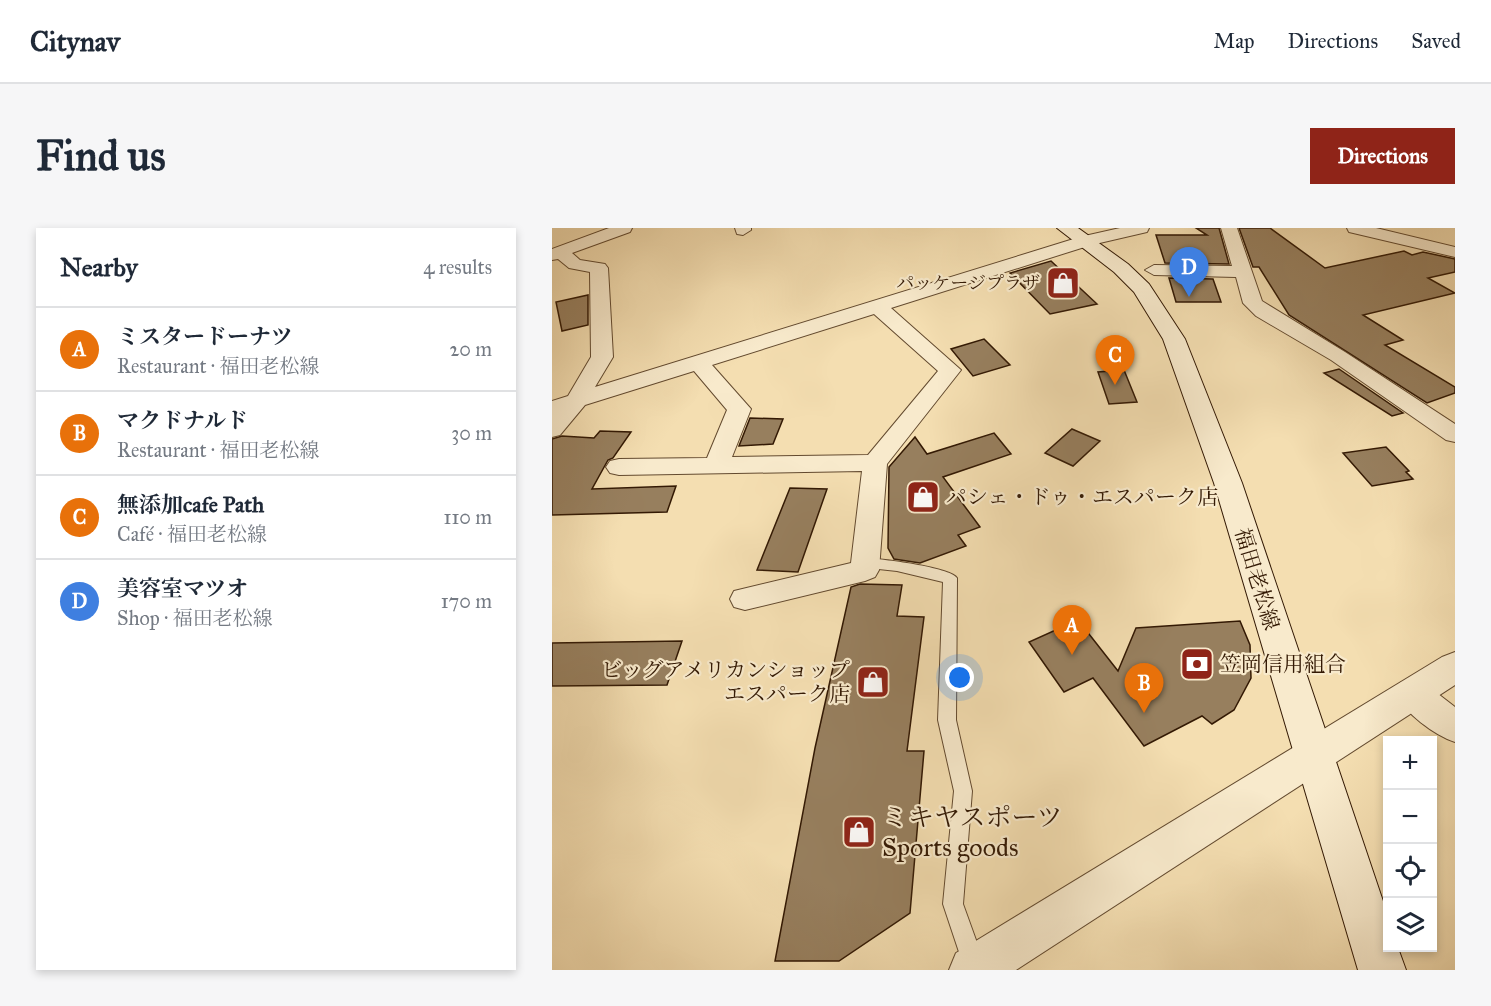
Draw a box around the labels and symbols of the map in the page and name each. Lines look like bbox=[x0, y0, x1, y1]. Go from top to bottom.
pin: D bbox=[1170, 248, 1208, 297]
shop icon: パッケージプラザ bbox=[1045, 265, 1081, 301]
place label: パッケージプラザ bbox=[896, 272, 1040, 294]
pin: C bbox=[1096, 336, 1134, 385]
shop icon: パシェ・ドゥ・エスパーク店 bbox=[905, 479, 941, 515]
place label: パシェ・ドゥ・エスパーク店 bbox=[946, 484, 1218, 510]
street label: 福田老松線 bbox=[1229, 525, 1285, 633]
pin: A bbox=[1052, 606, 1092, 655]
bank icon: 笠岡信用組合 bbox=[1179, 646, 1215, 682]
place label: 笠岡信用組合 bbox=[1220, 651, 1346, 677]
place label: ビッグアメリカンショップ エスパーク店 bbox=[601, 657, 850, 707]
your location bbox=[945, 663, 974, 692]
shop icon: ビッグアメリカンショップ エスパーク店 bbox=[855, 664, 891, 700]
pin: B bbox=[1124, 664, 1164, 713]
place label: ミキヤスポーツ Sports goods bbox=[882, 801, 1062, 863]
shop icon: ミキヤスポーツ Sports goods bbox=[841, 814, 877, 850]

